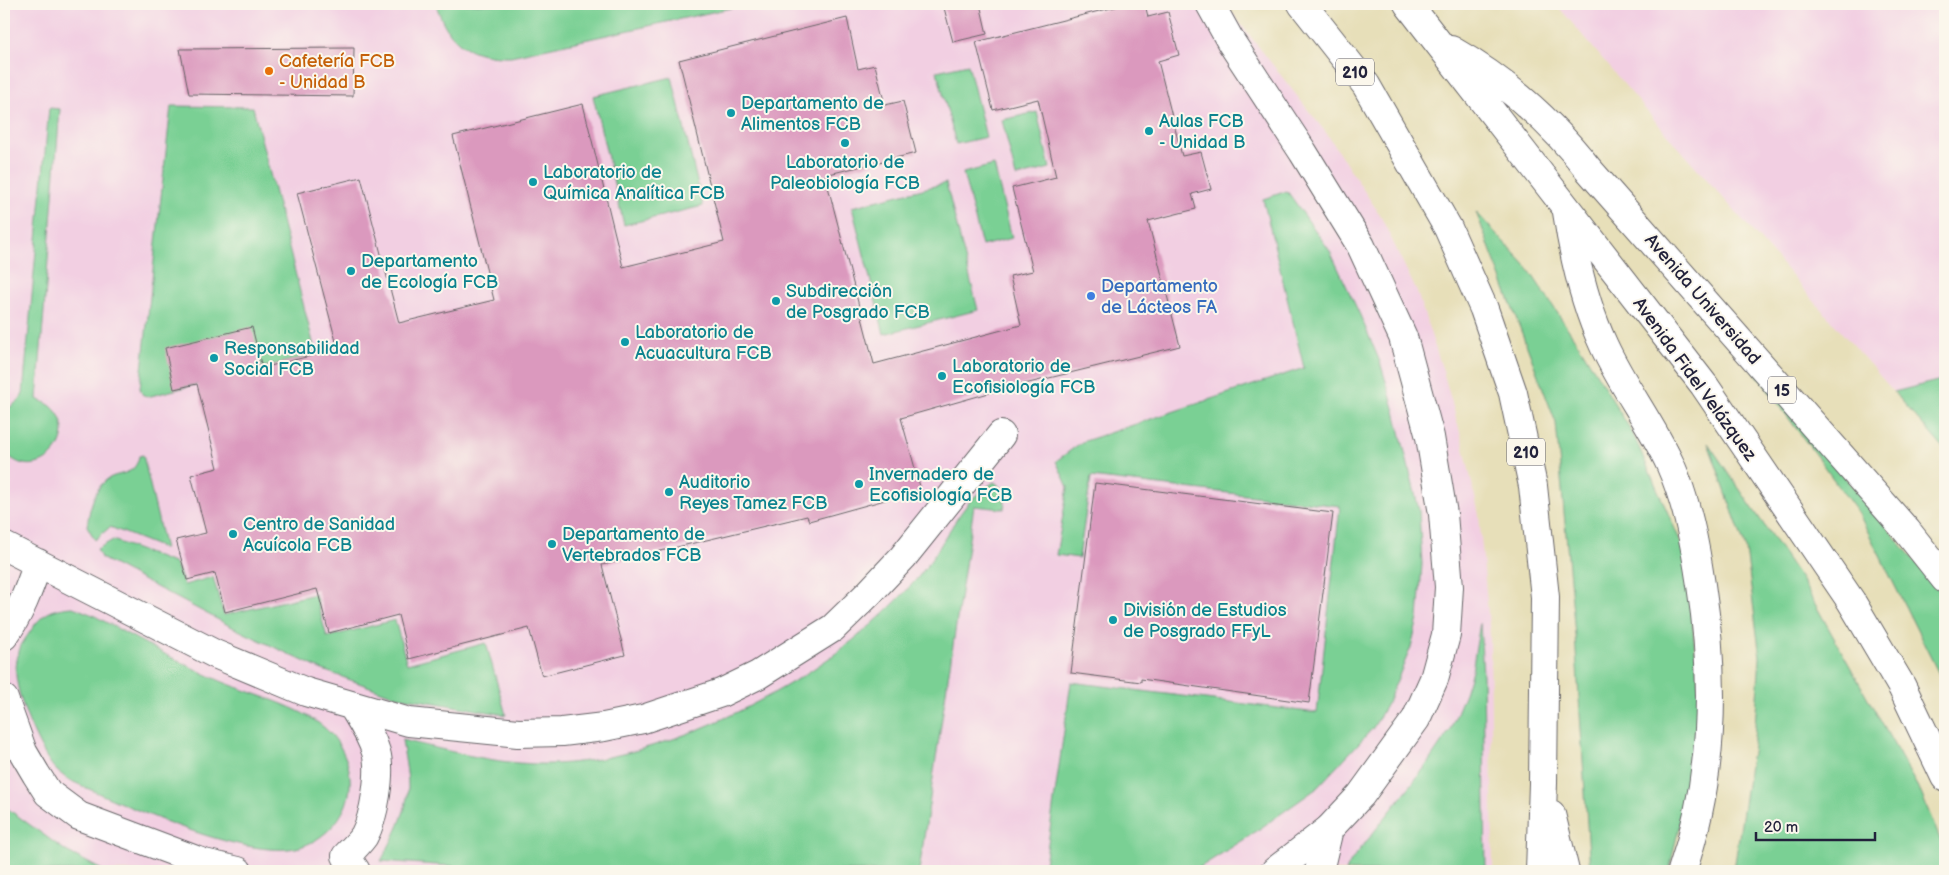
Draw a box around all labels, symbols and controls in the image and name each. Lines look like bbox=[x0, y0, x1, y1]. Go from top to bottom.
place label: Cafetería FCB - Unidad B bbox=[279, 51, 395, 93]
road number: 210 bbox=[1336, 58, 1374, 86]
marker: Cafetería FCB - Unidad B bbox=[263, 65, 275, 77]
place label: Departamento de Alimentos FCB bbox=[741, 93, 884, 135]
marker: Departamento de Alimentos FCB bbox=[725, 107, 737, 119]
place label: Aulas FCB - Unidad B bbox=[1159, 111, 1245, 153]
marker: Aulas FCB - Unidad B bbox=[1143, 125, 1155, 137]
marker: Laboratorio de Paleobiología FCB bbox=[839, 137, 851, 149]
place label: Laboratorio de Paleobiología FCB bbox=[770, 152, 920, 194]
place label: Laboratorio de Química Analítica FCB bbox=[543, 162, 725, 204]
marker: Laboratorio de Química Analítica FCB bbox=[527, 176, 539, 188]
street label: Avenida Universidad bbox=[1640, 230, 1765, 369]
place label: Departamento de Ecología FCB bbox=[361, 251, 498, 293]
marker: Departamento de Ecología FCB bbox=[345, 265, 357, 277]
place label: Departamento de Lácteos FA bbox=[1101, 276, 1218, 318]
place label: Subdirección de Posgrado FCB bbox=[786, 281, 930, 323]
marker: Departamento de Lácteos FA bbox=[1085, 290, 1097, 302]
street label: Avenida Fidel Velázquez bbox=[1628, 294, 1761, 465]
marker: Subdirección de Posgrado FCB bbox=[770, 295, 782, 307]
place label: Laboratorio de Acuacultura FCB bbox=[635, 322, 772, 364]
marker: Laboratorio de Acuacultura FCB bbox=[619, 336, 631, 348]
place label: Responsabilidad Social FCB bbox=[224, 338, 360, 380]
marker: Responsabilidad Social FCB bbox=[208, 352, 220, 364]
place label: Laboratorio de Ecofisiología FCB bbox=[952, 356, 1095, 398]
marker: Laboratorio de Ecofisiología FCB bbox=[936, 370, 948, 382]
road number: 15 bbox=[1768, 376, 1796, 404]
road number: 210 bbox=[1507, 438, 1545, 466]
place label: Invernadero de Ecofisiología FCB bbox=[869, 464, 1012, 506]
place label: Auditorio Reyes Tamez FCB bbox=[679, 472, 827, 514]
marker: Invernadero de Ecofisiología FCB bbox=[853, 478, 865, 490]
marker: Auditorio Reyes Tamez FCB bbox=[663, 486, 675, 498]
place label: Centro de Sanidad Acuícola FCB bbox=[243, 514, 395, 556]
place label: Departamento de Vertebrados FCB bbox=[562, 524, 705, 566]
marker: Centro de Sanidad Acuícola FCB bbox=[227, 528, 239, 540]
marker: Departamento de Vertebrados FCB bbox=[546, 538, 558, 550]
place label: División de Estudios de Posgrado FFyL bbox=[1123, 600, 1287, 642]
marker: División de Estudios de Posgrado FFyL bbox=[1107, 614, 1119, 626]
scale bar bbox=[1756, 810, 1875, 842]
text: 20 m bbox=[1764, 818, 1798, 837]

